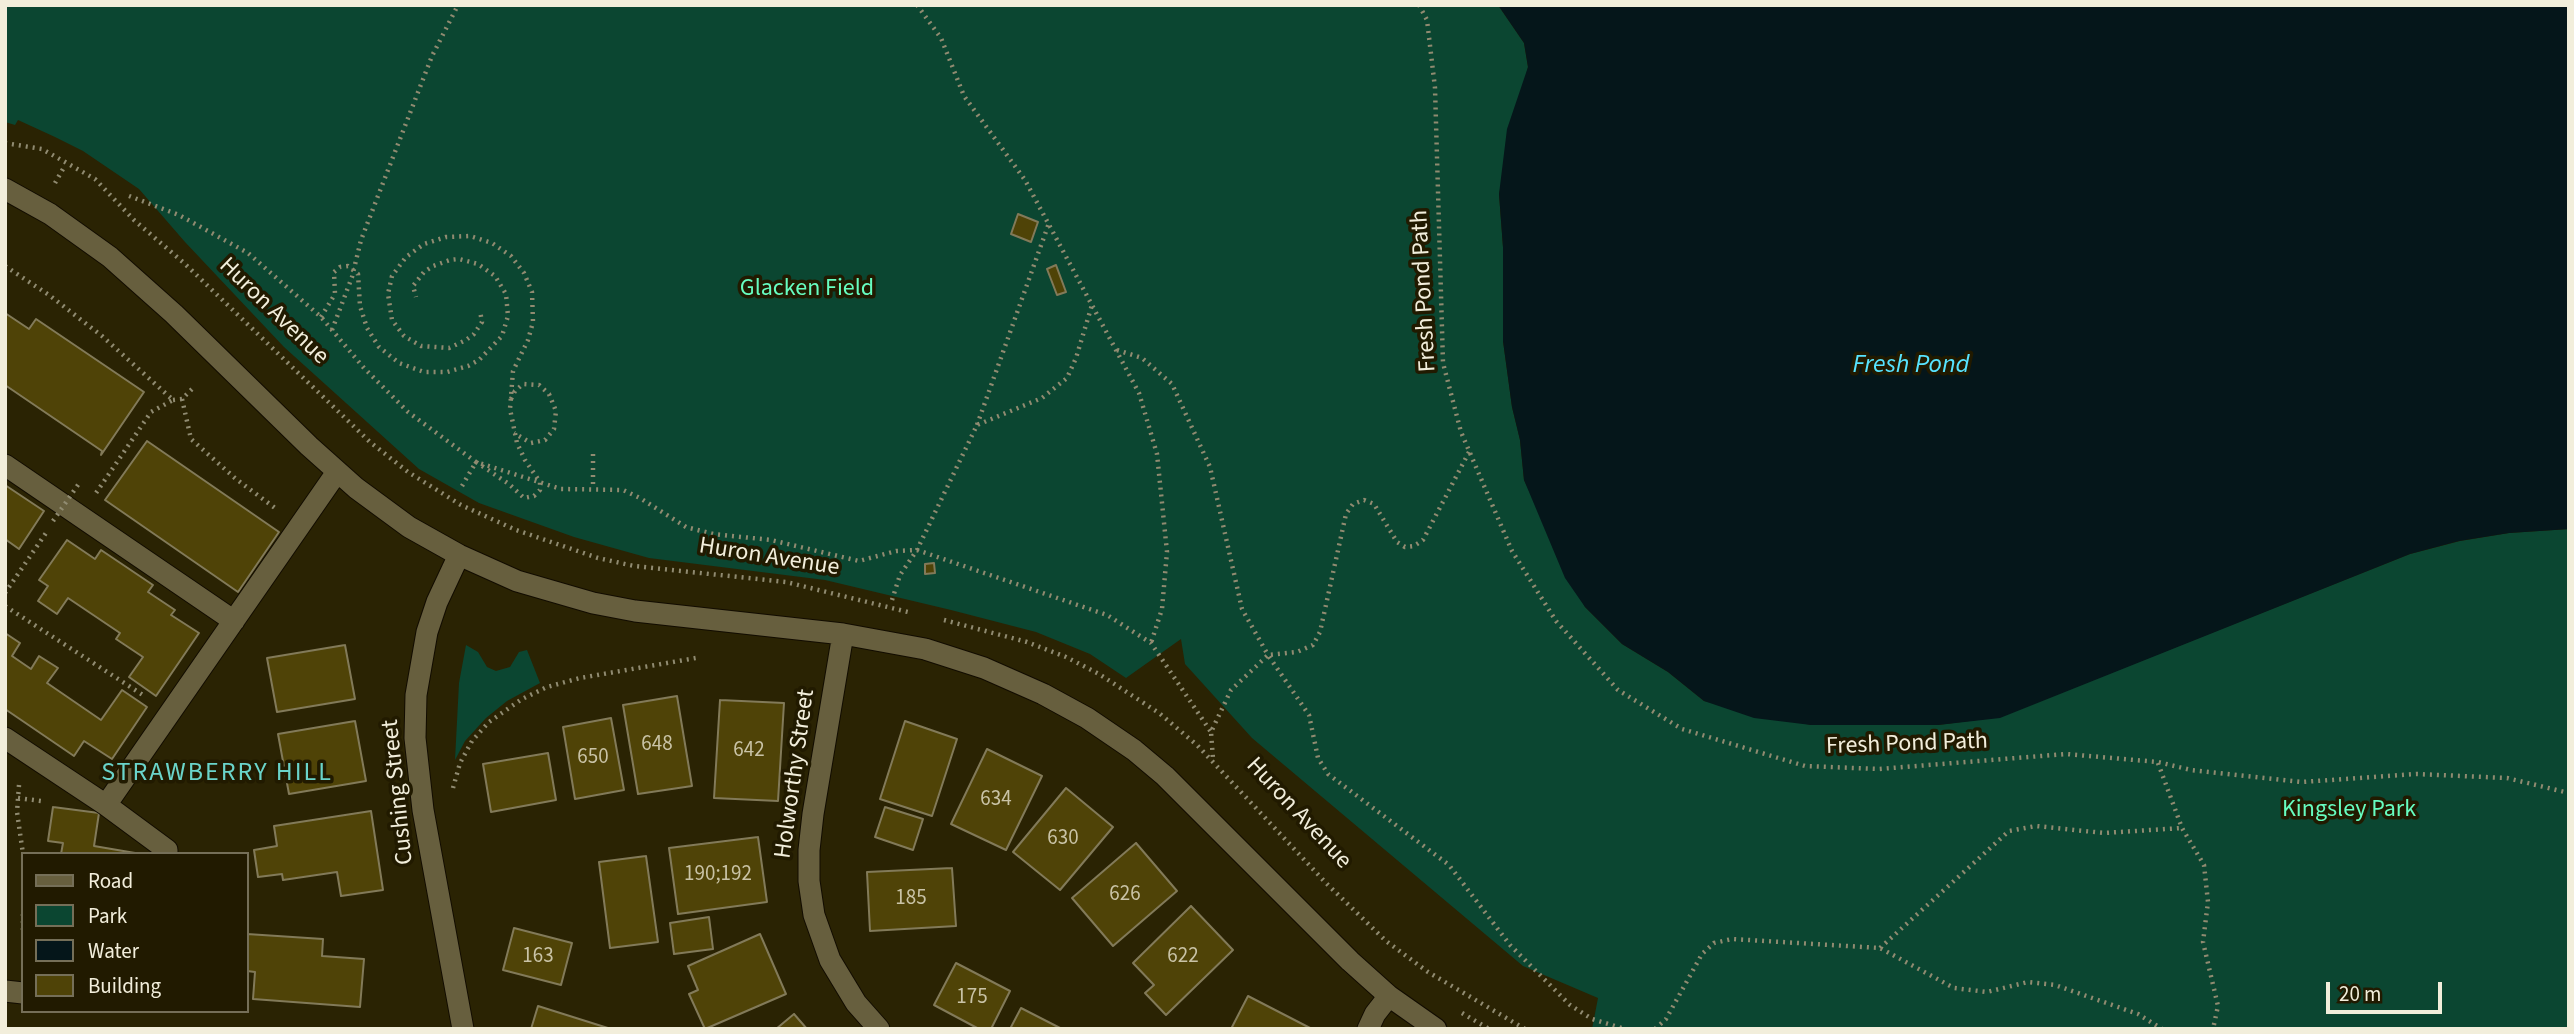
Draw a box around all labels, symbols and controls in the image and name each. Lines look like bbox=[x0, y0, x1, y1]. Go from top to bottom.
street label: Fresh Pond Path bbox=[1406, 209, 1444, 373]
street label: Huron Avenue bbox=[212, 252, 334, 372]
park label: Glacken Field bbox=[740, 276, 874, 304]
water label: Fresh Pond bbox=[1853, 350, 1969, 382]
street label: Huron Avenue bbox=[697, 533, 841, 583]
street label: Holworthy Street bbox=[770, 688, 822, 860]
street label: Cushing Street bbox=[377, 718, 421, 866]
street label: Fresh Pond Path bbox=[1826, 728, 1988, 762]
house number: 648 bbox=[641, 732, 673, 758]
house number: 642 bbox=[733, 738, 765, 764]
house number: 650 bbox=[577, 745, 609, 771]
street label: Huron Avenue bbox=[1239, 752, 1357, 876]
district label: STRAWBERRY HILL bbox=[103, 758, 331, 790]
house number: 634 bbox=[980, 787, 1012, 813]
park label: Kingsley Park bbox=[2282, 797, 2416, 825]
house number: 630 bbox=[1047, 826, 1079, 852]
legend bbox=[21, 852, 248, 1013]
house number: 190;192 bbox=[684, 862, 752, 888]
text: Road bbox=[88, 866, 133, 896]
house number: 626 bbox=[1109, 882, 1141, 908]
house number: 185 bbox=[895, 886, 927, 912]
text: Park bbox=[88, 901, 127, 931]
text: Water bbox=[88, 936, 139, 966]
house number: 163 bbox=[522, 944, 554, 970]
house number: 622 bbox=[1167, 944, 1199, 970]
scale bar bbox=[2329, 968, 2444, 1012]
text: Building bbox=[88, 971, 161, 1001]
text: 20 m bbox=[2339, 979, 2381, 1009]
house number: 175 bbox=[956, 985, 988, 1011]

